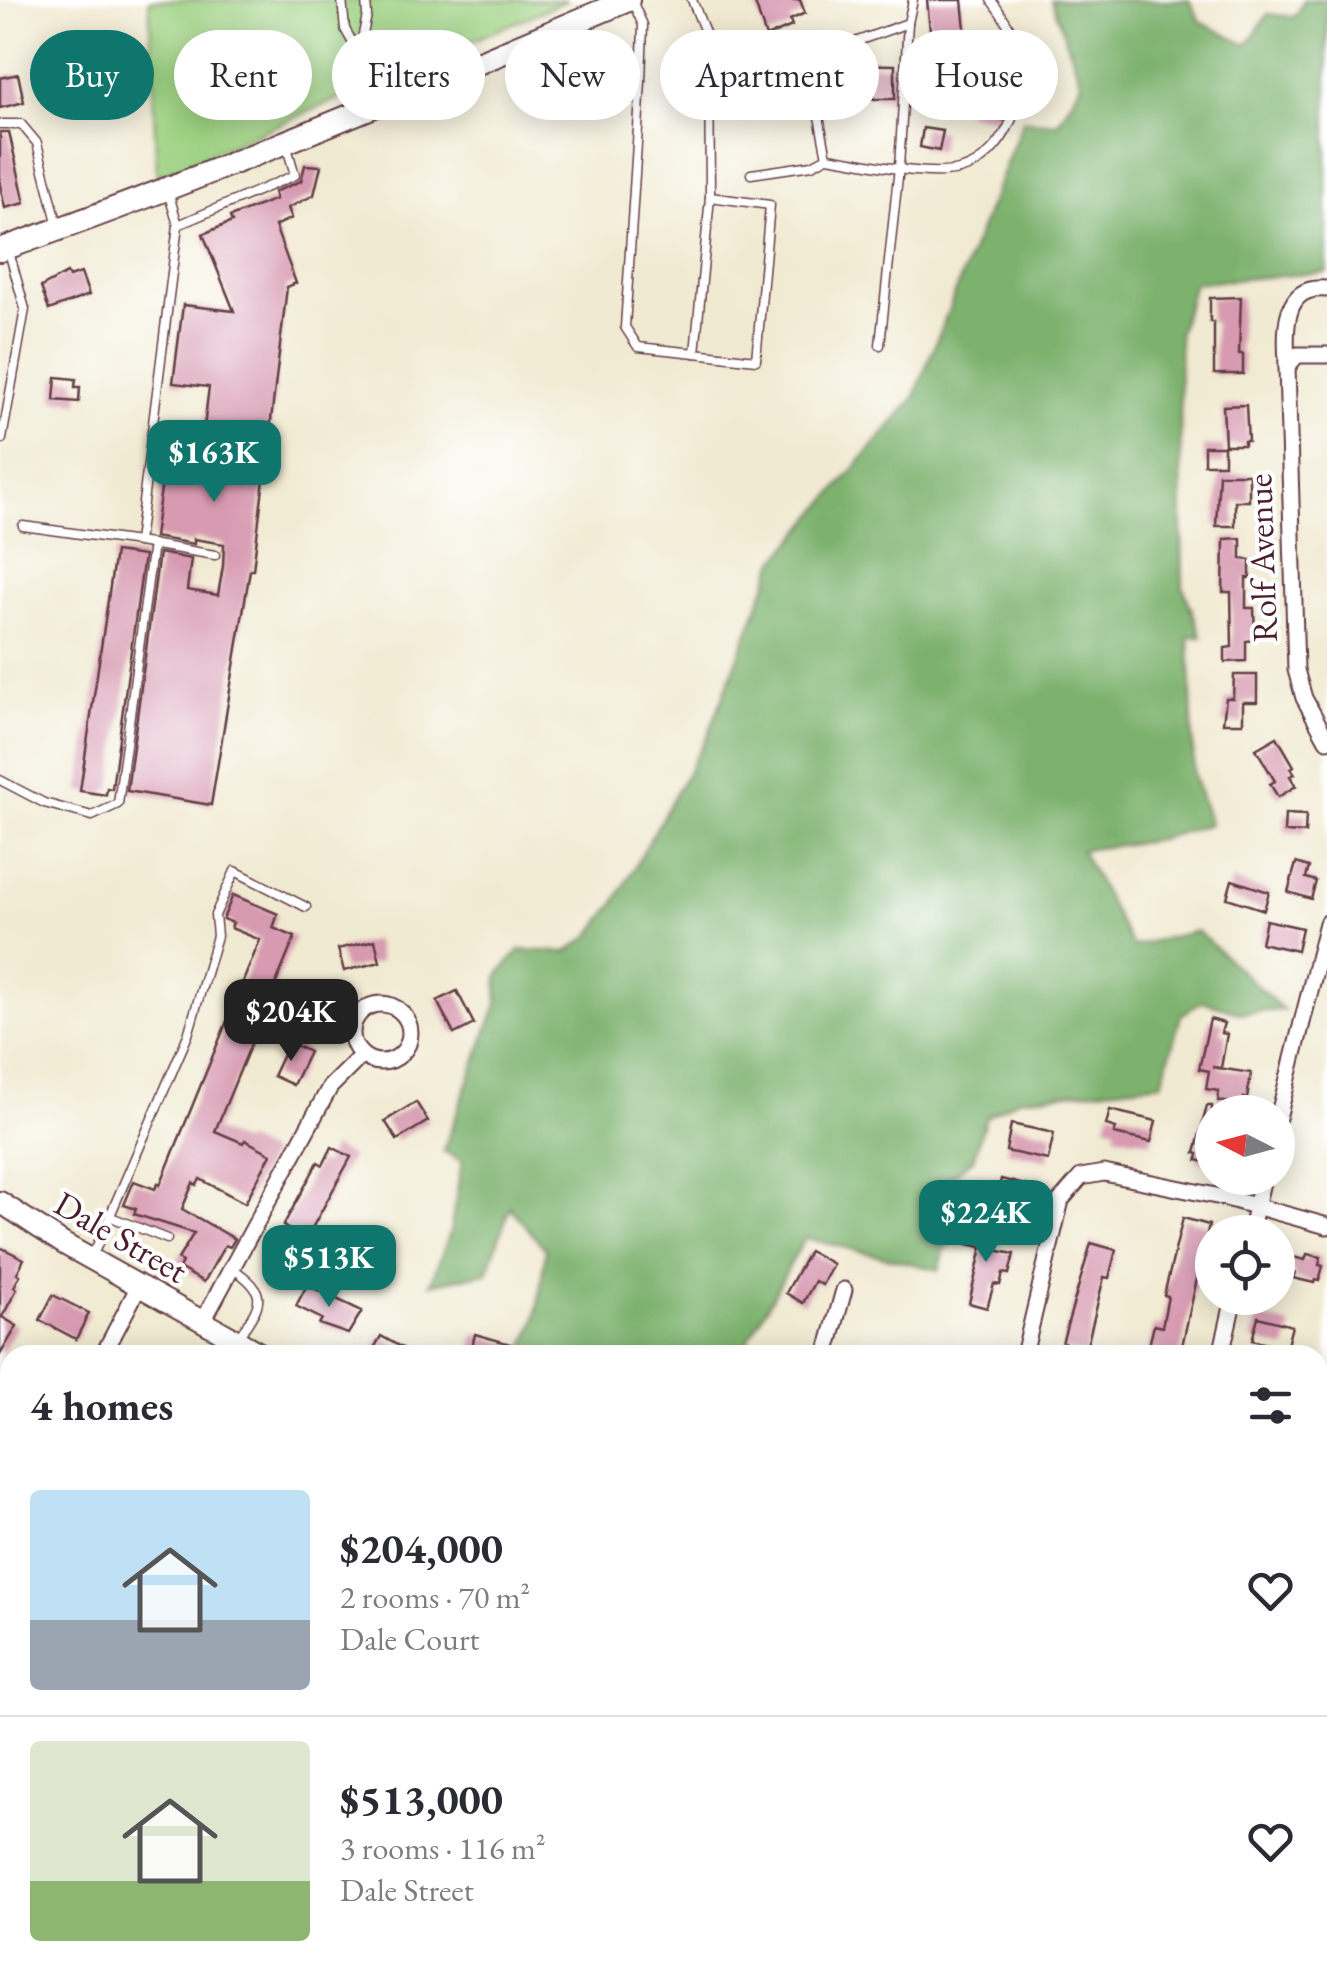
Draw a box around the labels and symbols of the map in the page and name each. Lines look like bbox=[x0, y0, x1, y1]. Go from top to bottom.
pin: $163K bbox=[144, 420, 284, 505]
street label: Rolf Avenue bbox=[1236, 473, 1287, 643]
pin: $204K bbox=[221, 979, 361, 1064]
north arrow bbox=[1195, 1095, 1295, 1195]
pin: $224K bbox=[916, 1180, 1056, 1265]
street label: Dale Street bbox=[47, 1181, 196, 1293]
pin: $513K bbox=[259, 1225, 399, 1310]

